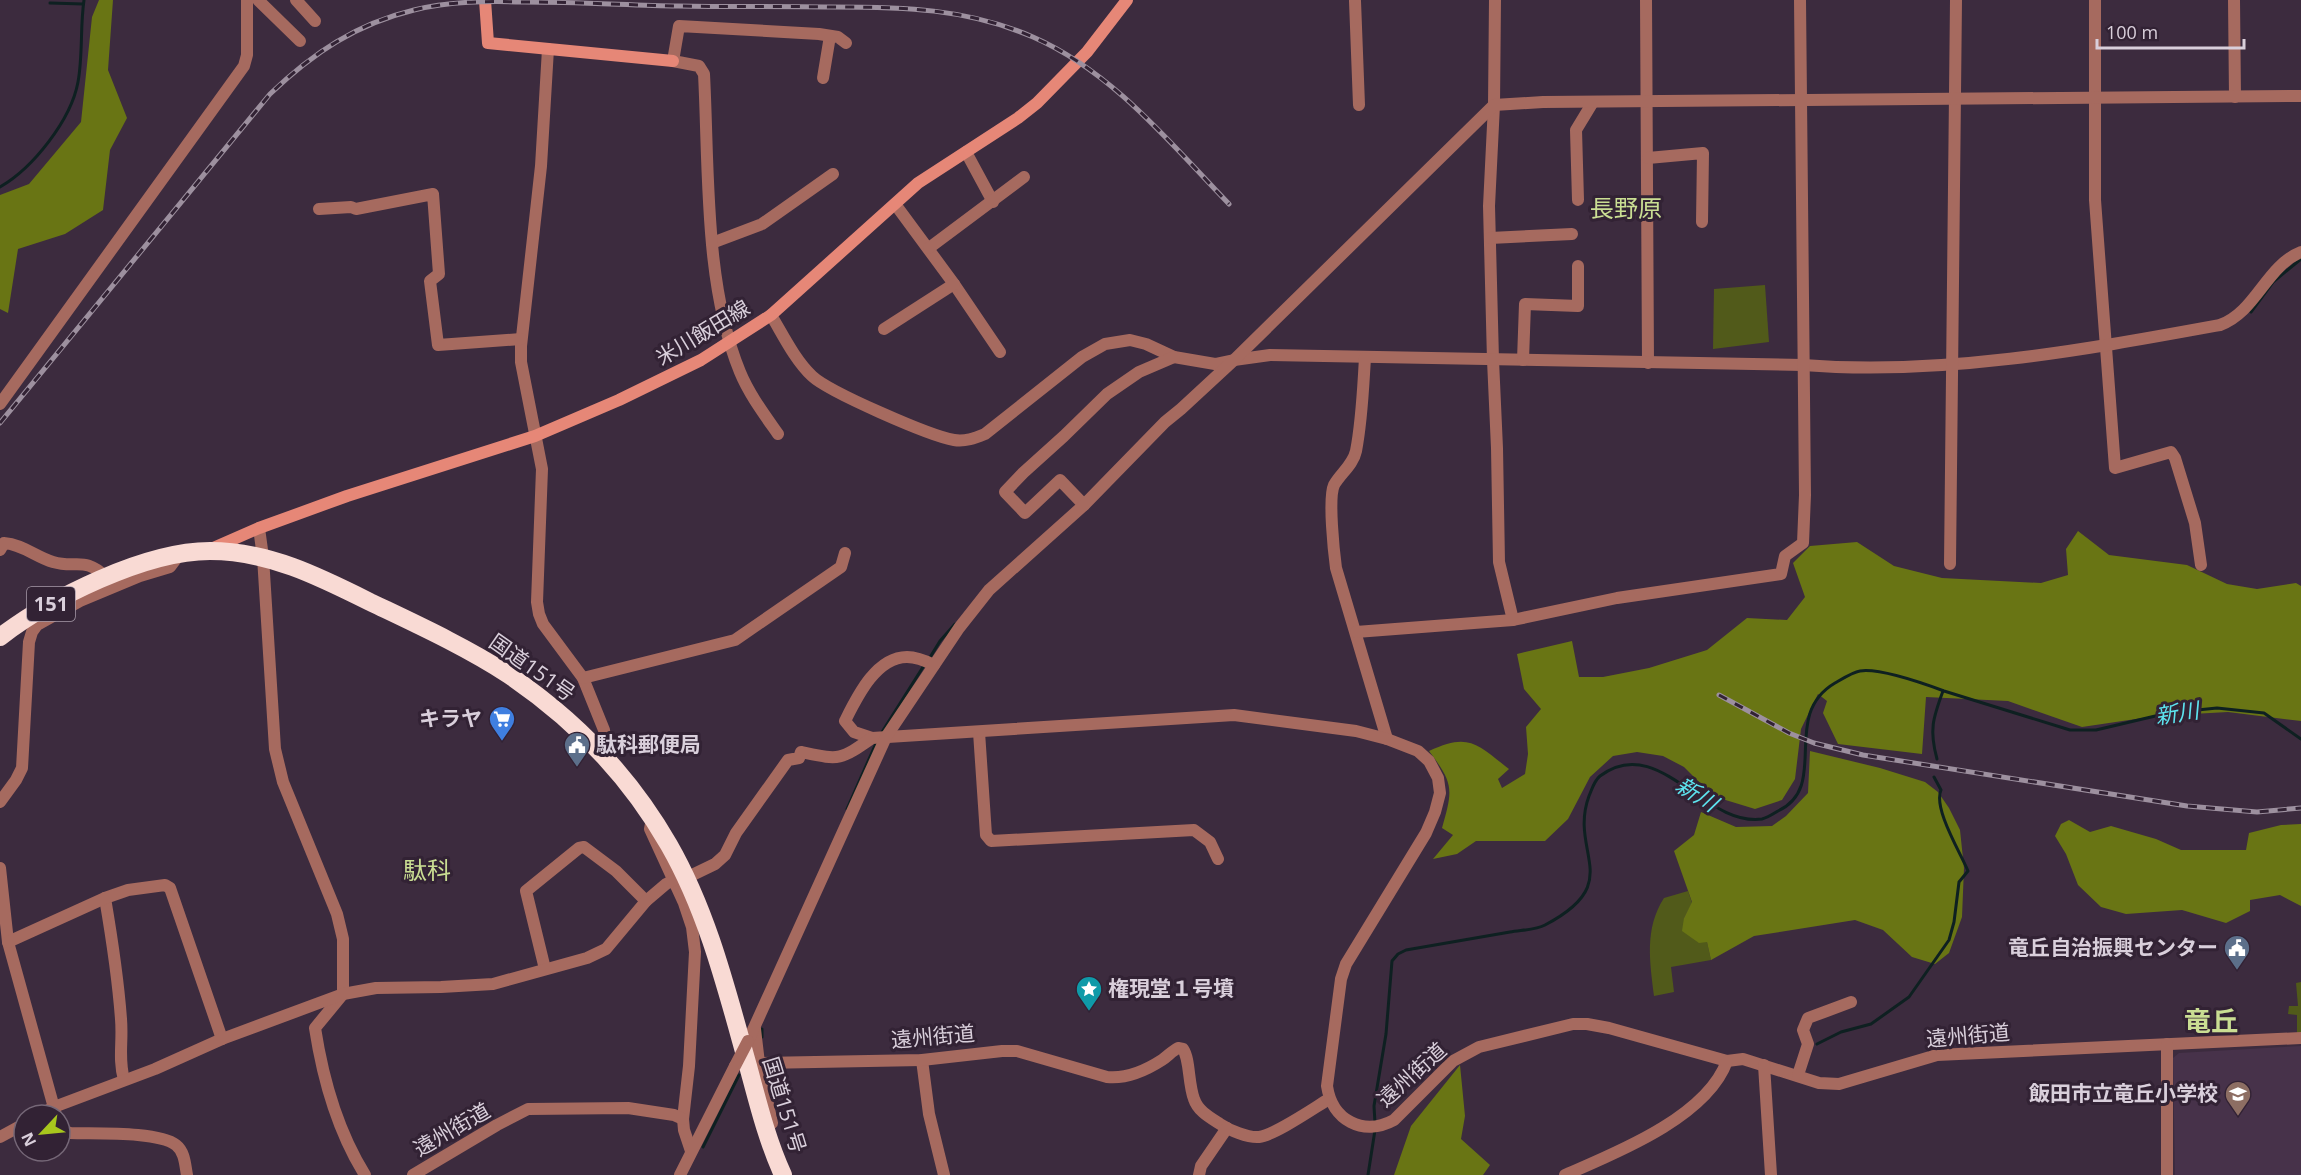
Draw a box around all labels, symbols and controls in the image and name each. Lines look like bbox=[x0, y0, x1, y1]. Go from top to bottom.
scale bar bbox=[2097, 12, 2244, 50]
text: 100 m bbox=[2106, 20, 2158, 44]
district label: 長野原 bbox=[1590, 191, 1662, 224]
street label: 米川飯田線 bbox=[650, 293, 755, 371]
road number: 151 bbox=[27, 587, 75, 621]
street label: 国道151号 bbox=[484, 627, 581, 707]
water label: 新川 bbox=[2153, 693, 2203, 730]
place label: キラヤ bbox=[419, 704, 482, 732]
supermarket icon: キラヤ bbox=[487, 704, 517, 742]
public building icon: 駄科郵便局 bbox=[562, 730, 592, 768]
place label: 駄科郵便局 bbox=[596, 730, 701, 758]
water label: 新川 bbox=[1671, 769, 1726, 819]
district label: 駄科 bbox=[403, 853, 451, 886]
place label: 竜丘自治振興センター bbox=[2008, 933, 2218, 961]
public building icon: 竜丘自治振興センター bbox=[2222, 933, 2252, 971]
place icon: 権現堂１号墳 bbox=[1074, 974, 1104, 1012]
place label: 権現堂１号墳 bbox=[1108, 974, 1234, 1002]
district label: 竜丘 bbox=[2184, 1002, 2238, 1039]
street label: 遠州街道 bbox=[1925, 1017, 2011, 1053]
street label: 遠州街道 bbox=[890, 1018, 976, 1054]
street label: 遠州街道 bbox=[1371, 1036, 1452, 1113]
street label: 国道151号 bbox=[757, 1053, 813, 1156]
place label: 飯田市立竜丘小学校 bbox=[2028, 1079, 2218, 1107]
school or university icon: 飯田市立竜丘小学校 bbox=[2223, 1079, 2253, 1117]
street label: 遠州街道 bbox=[408, 1096, 495, 1162]
north arrow bbox=[12, 1103, 72, 1163]
text: N bbox=[16, 1129, 41, 1150]

